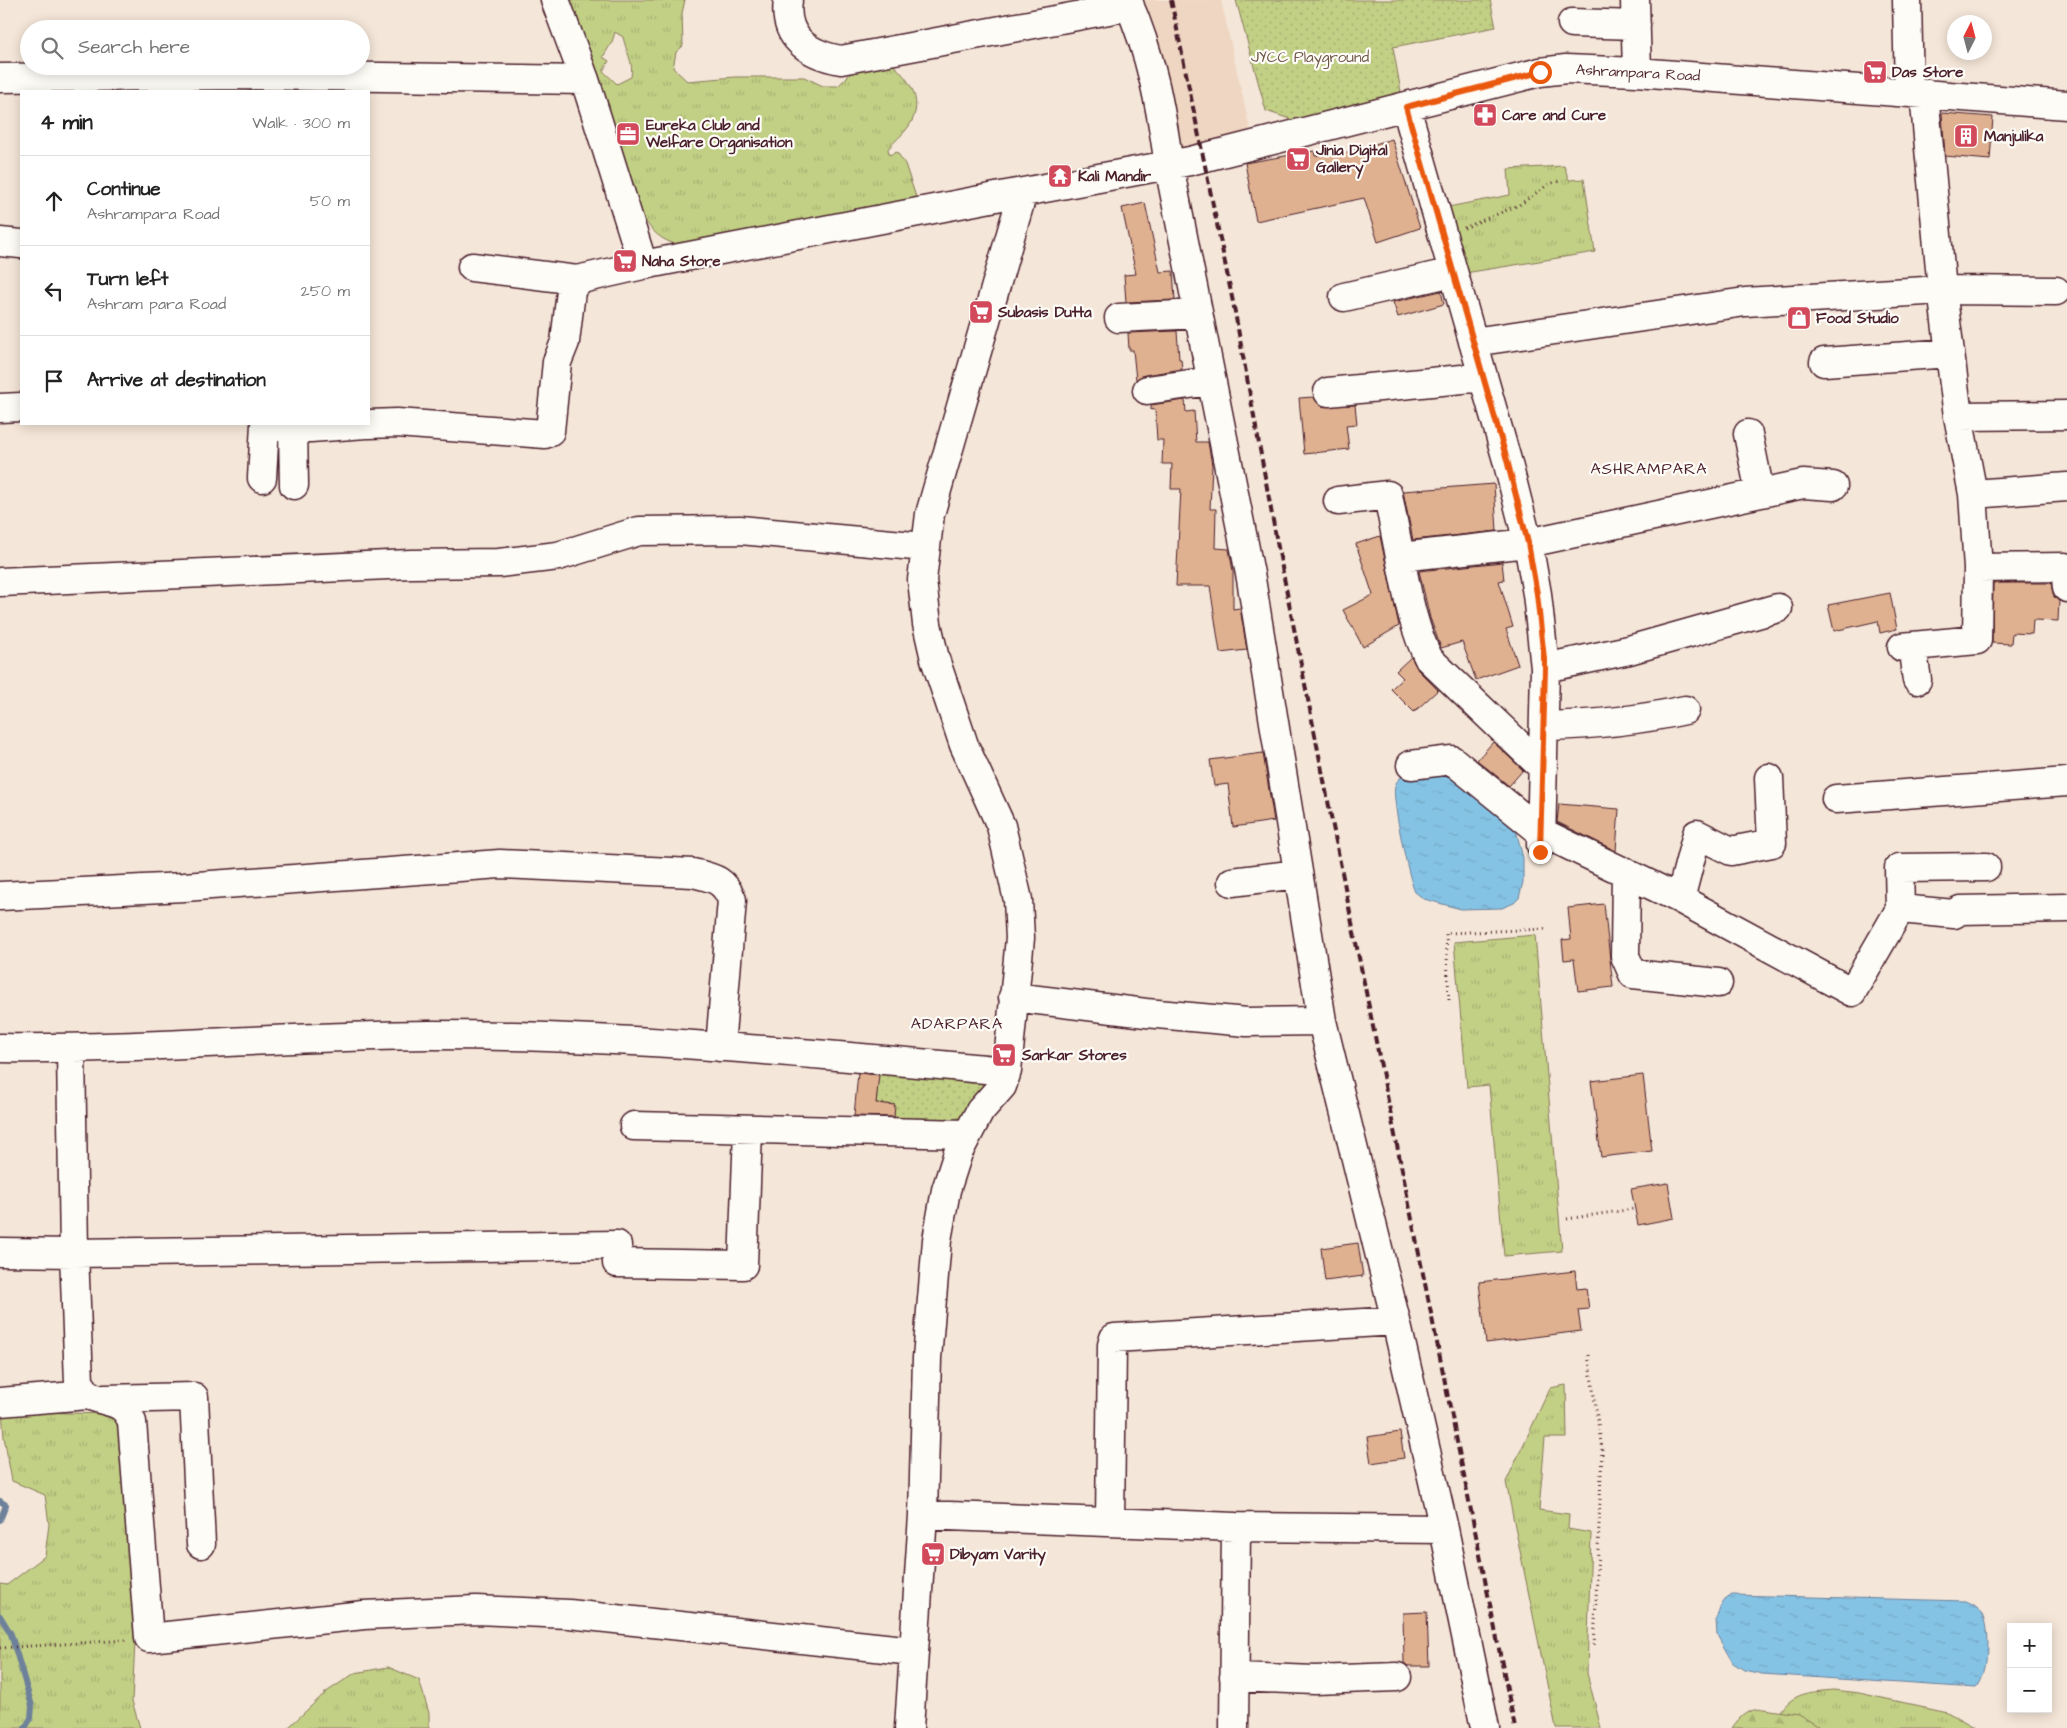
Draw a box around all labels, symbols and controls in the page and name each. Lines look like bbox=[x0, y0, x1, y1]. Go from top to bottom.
north arrow bbox=[1947, 15, 1992, 60]
search box bbox=[20, 20, 370, 75]
icon: search bbox=[38, 34, 66, 62]
text: Search here bbox=[78, 34, 190, 61]
park label: JYCC Playground bbox=[1251, 47, 1369, 69]
street label: Ashrampara Road bbox=[1575, 59, 1701, 87]
supermarket icon: Das Store bbox=[1862, 59, 1888, 85]
route start bbox=[1529, 61, 1552, 84]
place label: Das Store bbox=[1892, 62, 1963, 83]
pharmacy icon: Care and Cure bbox=[1472, 102, 1498, 128]
place label: Care and Cure bbox=[1502, 105, 1606, 126]
text: 4 min bbox=[40, 108, 93, 137]
text: Walk · 300 m bbox=[252, 112, 350, 134]
place label: Eureka Club and Welfare Organisation bbox=[645, 115, 793, 155]
office icon: Eureka Club and Welfare Organisation bbox=[615, 121, 641, 147]
building icon: Manjulika bbox=[1953, 123, 1979, 149]
place label: Manjulika bbox=[1984, 126, 2044, 147]
place label: Jinia Digital Gallery bbox=[1315, 140, 1388, 179]
supermarket icon: Jinia Digital Gallery bbox=[1285, 146, 1311, 172]
temple icon: Kali Mandir bbox=[1047, 163, 1073, 189]
place label: Kali Mandir bbox=[1078, 166, 1152, 187]
text: Continue bbox=[87, 176, 161, 203]
icon: ahead bbox=[40, 187, 68, 215]
text: 50 m bbox=[310, 190, 350, 212]
text: Ashrampara Road bbox=[87, 203, 220, 225]
supermarket icon: Naha Store bbox=[612, 248, 638, 274]
place label: Naha Store bbox=[642, 251, 721, 272]
text: Turn left bbox=[87, 266, 168, 293]
icon: left bbox=[40, 277, 68, 305]
text: 250 m bbox=[301, 280, 350, 302]
text: Ashram para Road bbox=[87, 293, 226, 315]
supermarket icon: Subasis Dutta bbox=[968, 299, 994, 325]
place label: Subasis Dutta bbox=[997, 302, 1092, 323]
shop icon: Food Studio bbox=[1786, 305, 1812, 331]
place label: Food Studio bbox=[1816, 308, 1899, 329]
icon: arrive bbox=[40, 367, 68, 395]
text: Arrive at destination bbox=[87, 367, 266, 394]
district label: ASHRAMPARA bbox=[1590, 458, 1708, 480]
route end bbox=[1529, 841, 1552, 864]
district label: ADARPARA bbox=[911, 1013, 1003, 1035]
supermarket icon: Sarkar Stores bbox=[991, 1042, 1017, 1068]
place label: Sarkar Stores bbox=[1021, 1045, 1127, 1066]
supermarket icon: Dibyam Varity bbox=[920, 1541, 946, 1567]
place label: Dibyam Varity bbox=[950, 1544, 1047, 1566]
map controls bbox=[2007, 1623, 2052, 1713]
button: + bbox=[2007, 1623, 2052, 1668]
button: − bbox=[2007, 1668, 2052, 1713]

